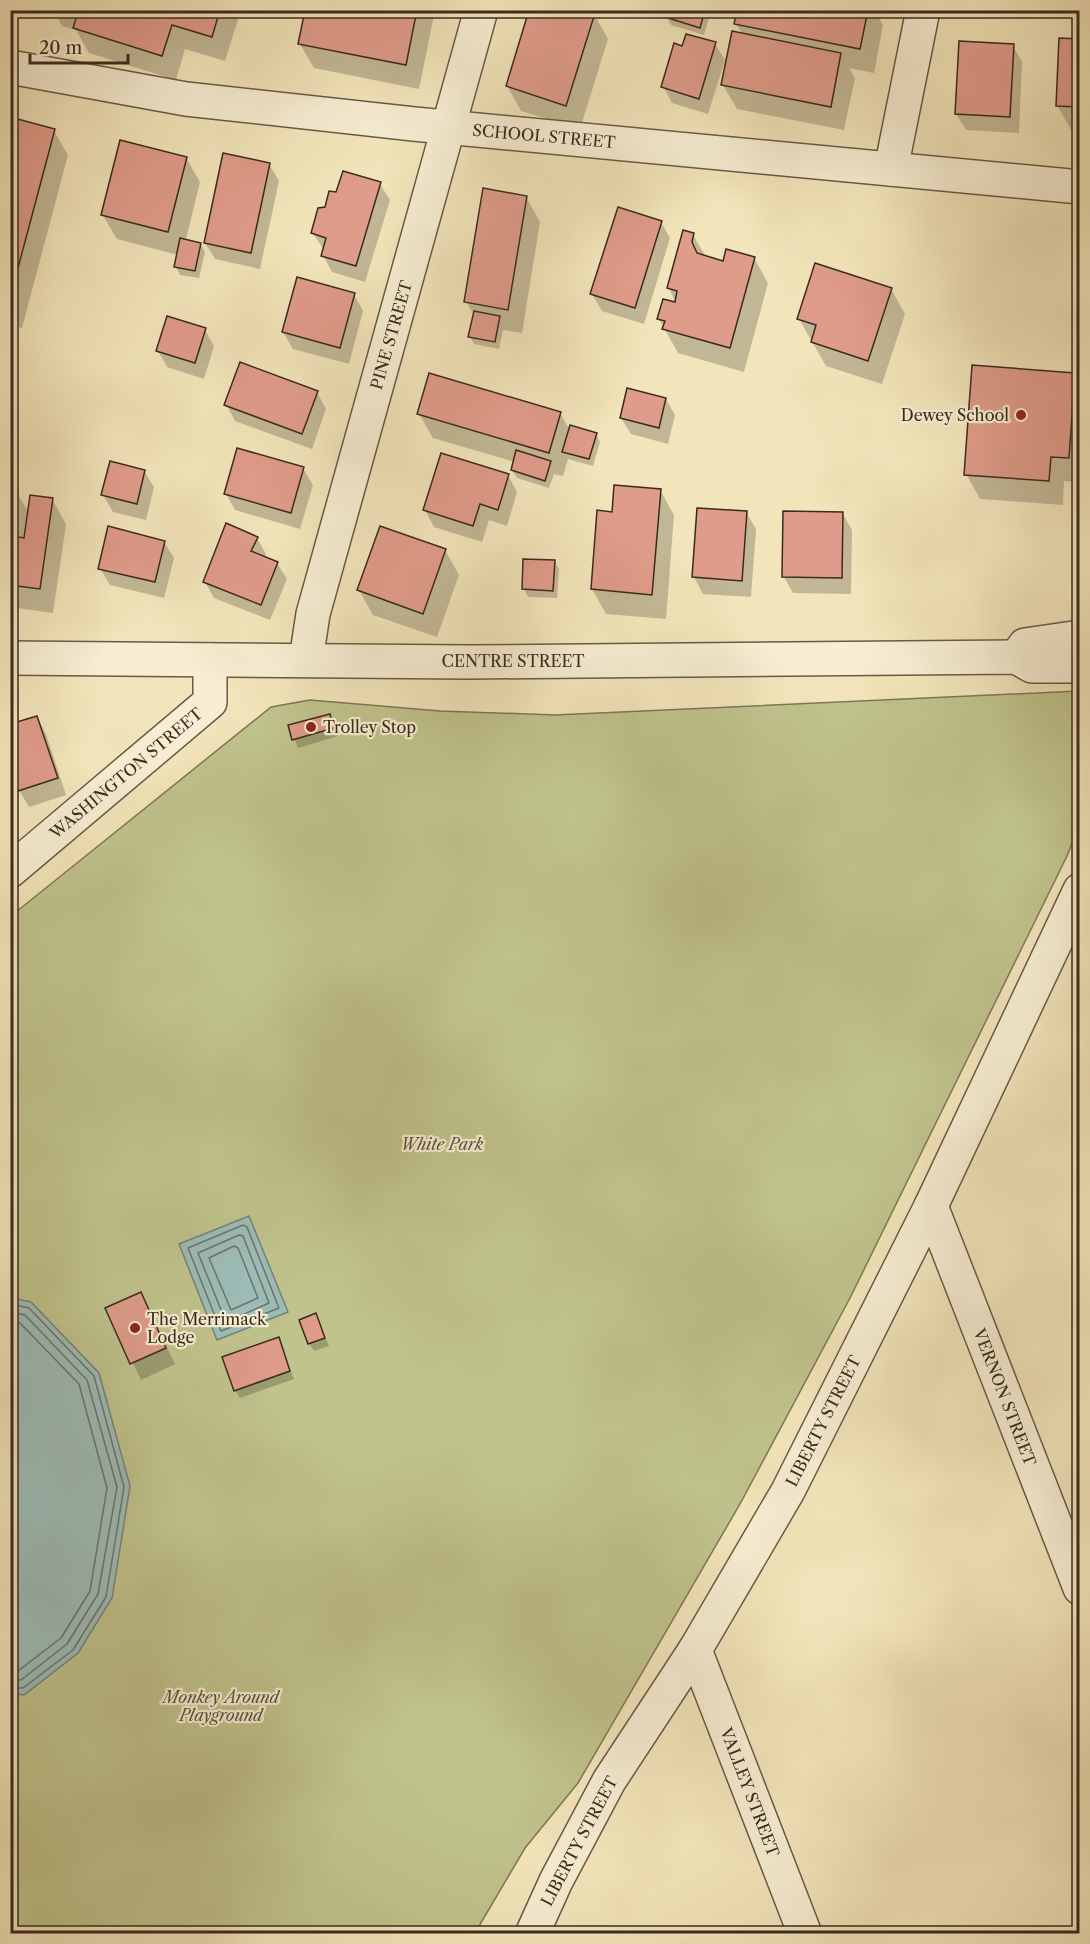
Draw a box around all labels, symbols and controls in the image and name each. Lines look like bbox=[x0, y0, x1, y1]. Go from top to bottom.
scale bar bbox=[30, 27, 128, 65]
text: 20 m bbox=[39, 37, 83, 59]
street label: SCHOOL STREET bbox=[472, 120, 616, 152]
street label: PINE STREET bbox=[366, 278, 416, 392]
place label: Dewey School bbox=[901, 405, 1009, 425]
marker: Dewey School bbox=[1014, 408, 1028, 422]
street label: CENTRE STREET bbox=[442, 651, 584, 671]
street label: WASHINGTON STREET bbox=[45, 703, 206, 843]
place label: Trolley Stop bbox=[323, 717, 416, 737]
marker: Trolley Stop bbox=[304, 720, 318, 734]
park label: White Park bbox=[401, 1134, 484, 1154]
place label: The Merrimack Lodge bbox=[147, 1309, 267, 1347]
marker: The Merrimack Lodge bbox=[128, 1321, 142, 1335]
street label: VERNON STREET bbox=[969, 1325, 1040, 1468]
street label: LIBERTY STREET bbox=[781, 1352, 865, 1490]
park label: Monkey Around Playground bbox=[161, 1687, 281, 1725]
street label: VALLEY STREET bbox=[716, 1724, 784, 1859]
street label: LIBERTY STREET bbox=[536, 1773, 622, 1909]

